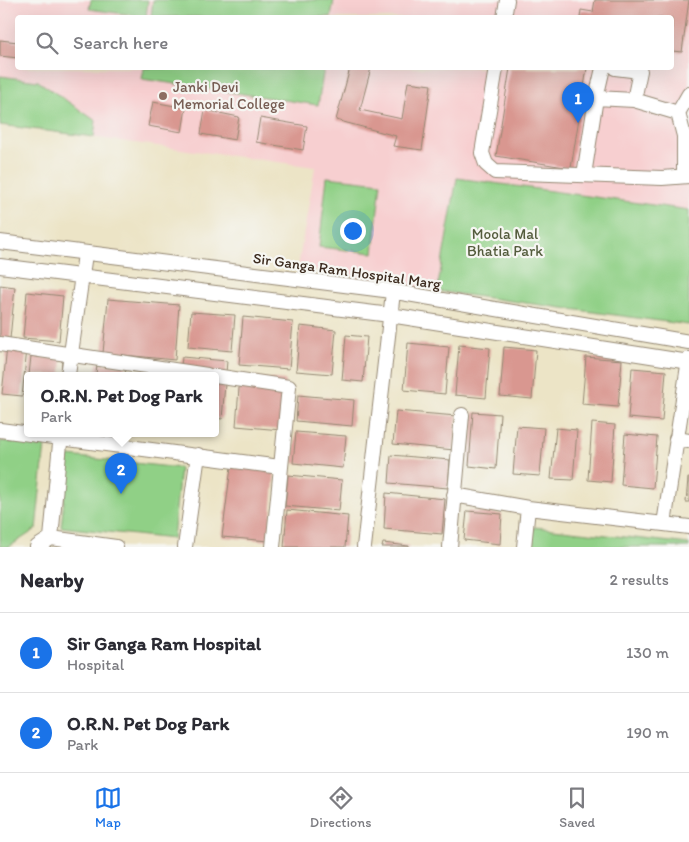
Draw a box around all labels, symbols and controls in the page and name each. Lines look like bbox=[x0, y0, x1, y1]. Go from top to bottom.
search box bbox=[15, 15, 674, 70]
icon: search bbox=[33, 29, 61, 57]
text: Search here bbox=[73, 31, 168, 54]
place label: Janki Devi Memorial College bbox=[173, 78, 285, 113]
pin: 1 bbox=[562, 82, 594, 123]
marker: Janki Devi Memorial College bbox=[157, 90, 169, 102]
your location bbox=[340, 218, 366, 244]
park label: Moola Mal Bhatia Park bbox=[467, 225, 543, 260]
street label: Sir Ganga Ram Hospital Marg bbox=[252, 249, 442, 293]
popup bbox=[24, 372, 219, 437]
text: O.R.N. Pet Dog Park bbox=[40, 384, 203, 407]
text: Park bbox=[40, 407, 72, 426]
pin: 2 bbox=[105, 453, 137, 494]
text: Nearby bbox=[20, 567, 84, 592]
text: 2 results bbox=[609, 570, 669, 589]
text: Sir Ganga Ram Hospital bbox=[67, 632, 261, 655]
text: 1 bbox=[32, 643, 40, 662]
text: 130 m bbox=[626, 643, 669, 662]
text: Hospital bbox=[67, 655, 124, 674]
text: O.R.N. Pet Dog Park bbox=[67, 712, 229, 735]
text: 2 bbox=[32, 723, 40, 742]
text: 190 m bbox=[626, 723, 669, 742]
text: Park bbox=[67, 735, 98, 754]
tab: Map bbox=[94, 784, 122, 831]
tab: Directions bbox=[310, 784, 371, 831]
tab: Saved bbox=[559, 784, 595, 831]

